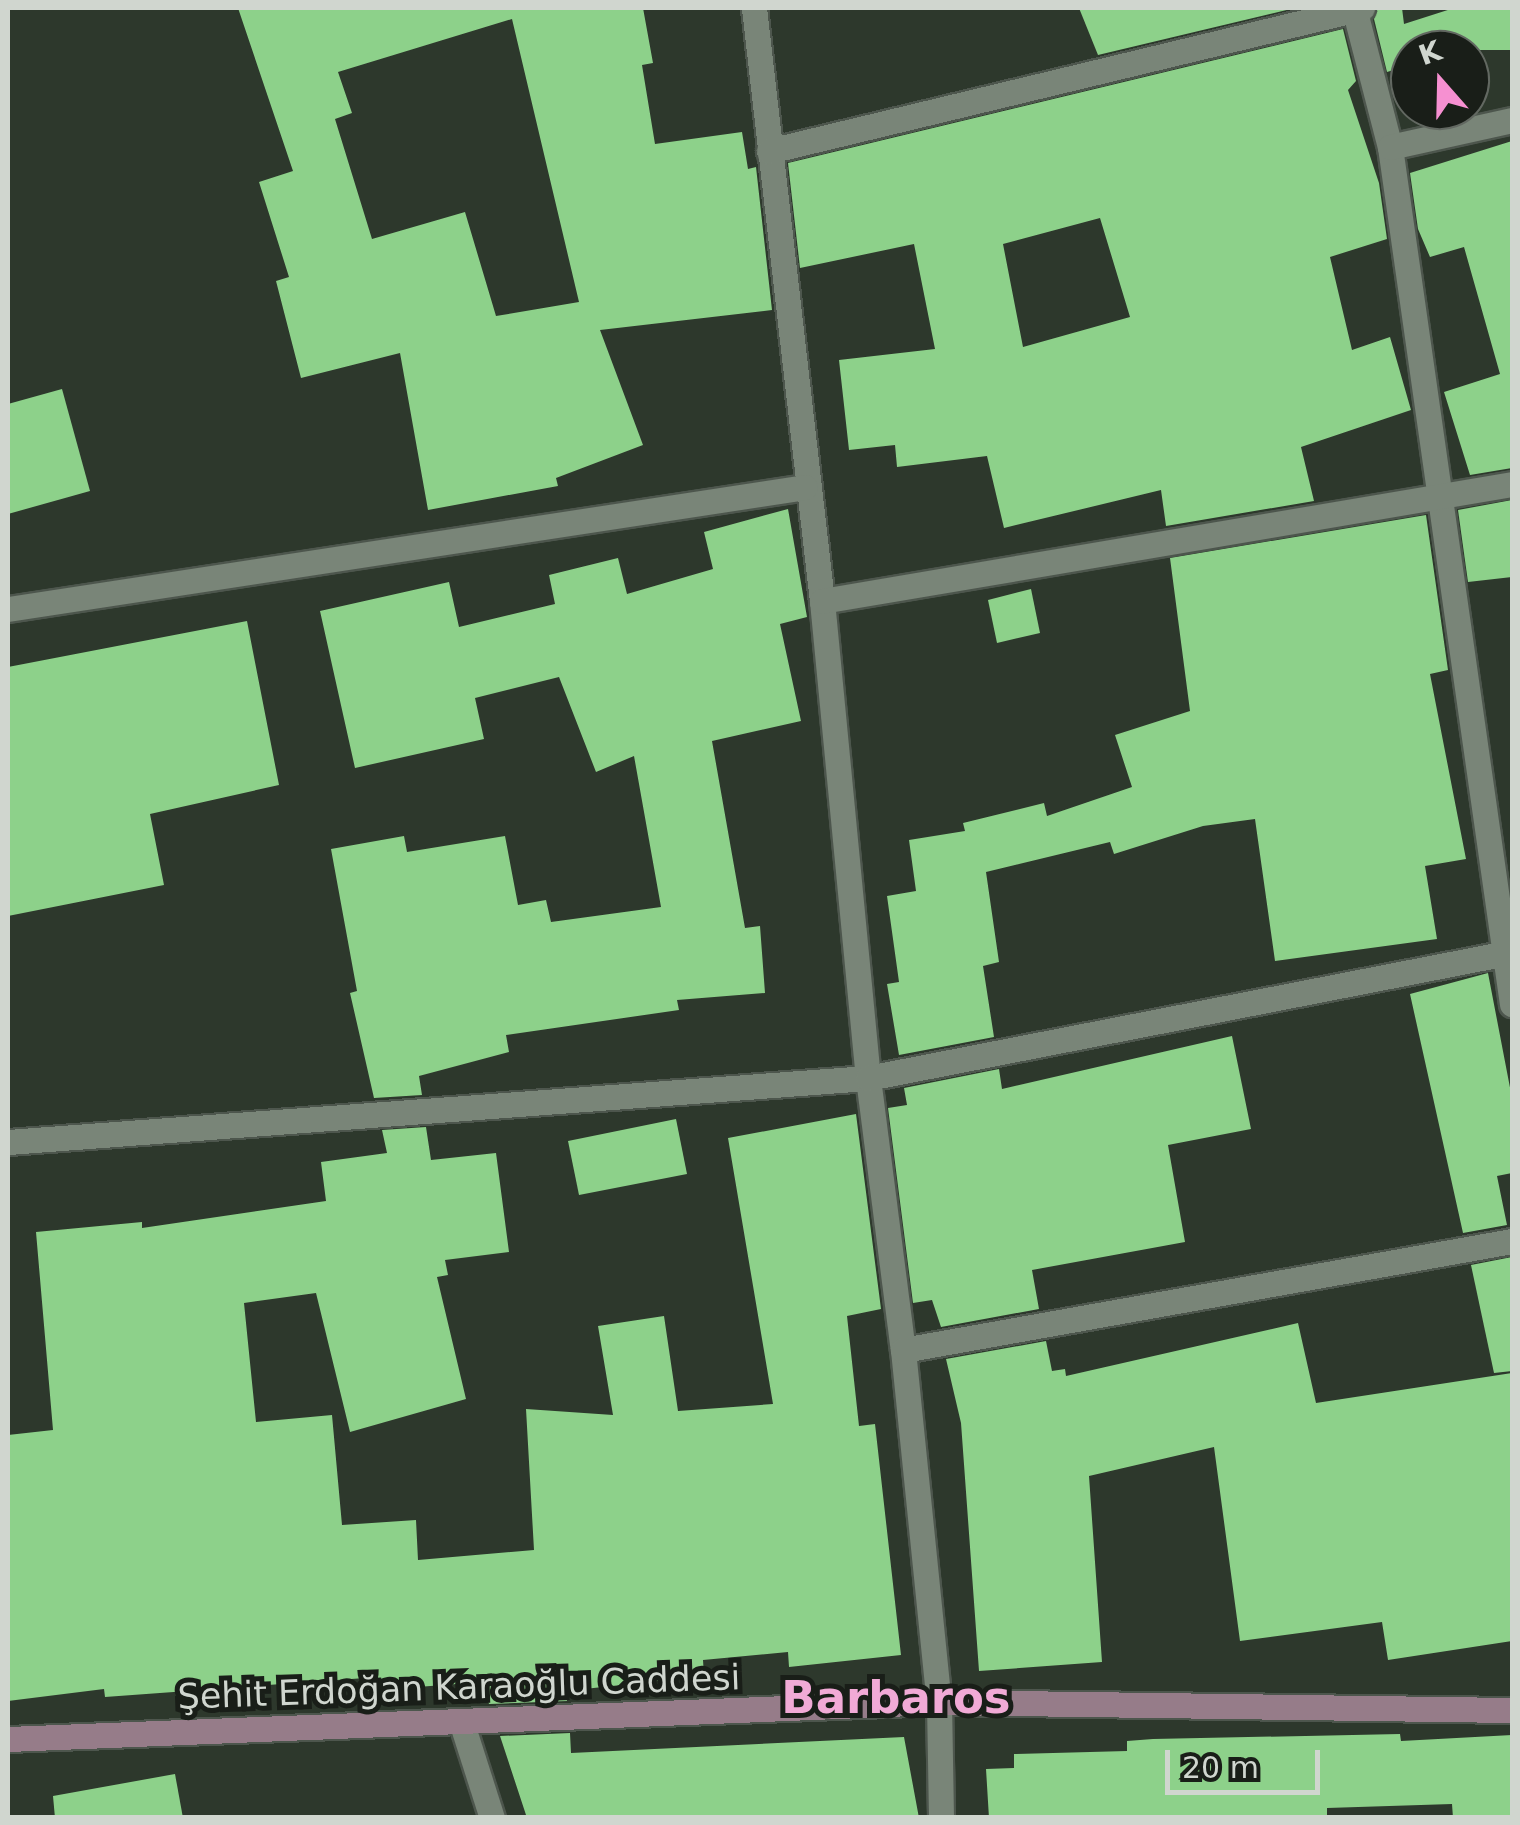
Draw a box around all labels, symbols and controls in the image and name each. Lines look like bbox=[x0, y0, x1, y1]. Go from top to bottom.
north arrow bbox=[1390, 30, 1490, 130]
text: K bbox=[1414, 34, 1446, 72]
street label: Şehit Erdoğan Karaoğlu Caddesi bbox=[177, 1656, 741, 1718]
district label: Barbaros bbox=[781, 1671, 1011, 1725]
scale bar bbox=[1170, 1730, 1325, 1792]
text: 20 m bbox=[1182, 1750, 1259, 1785]

